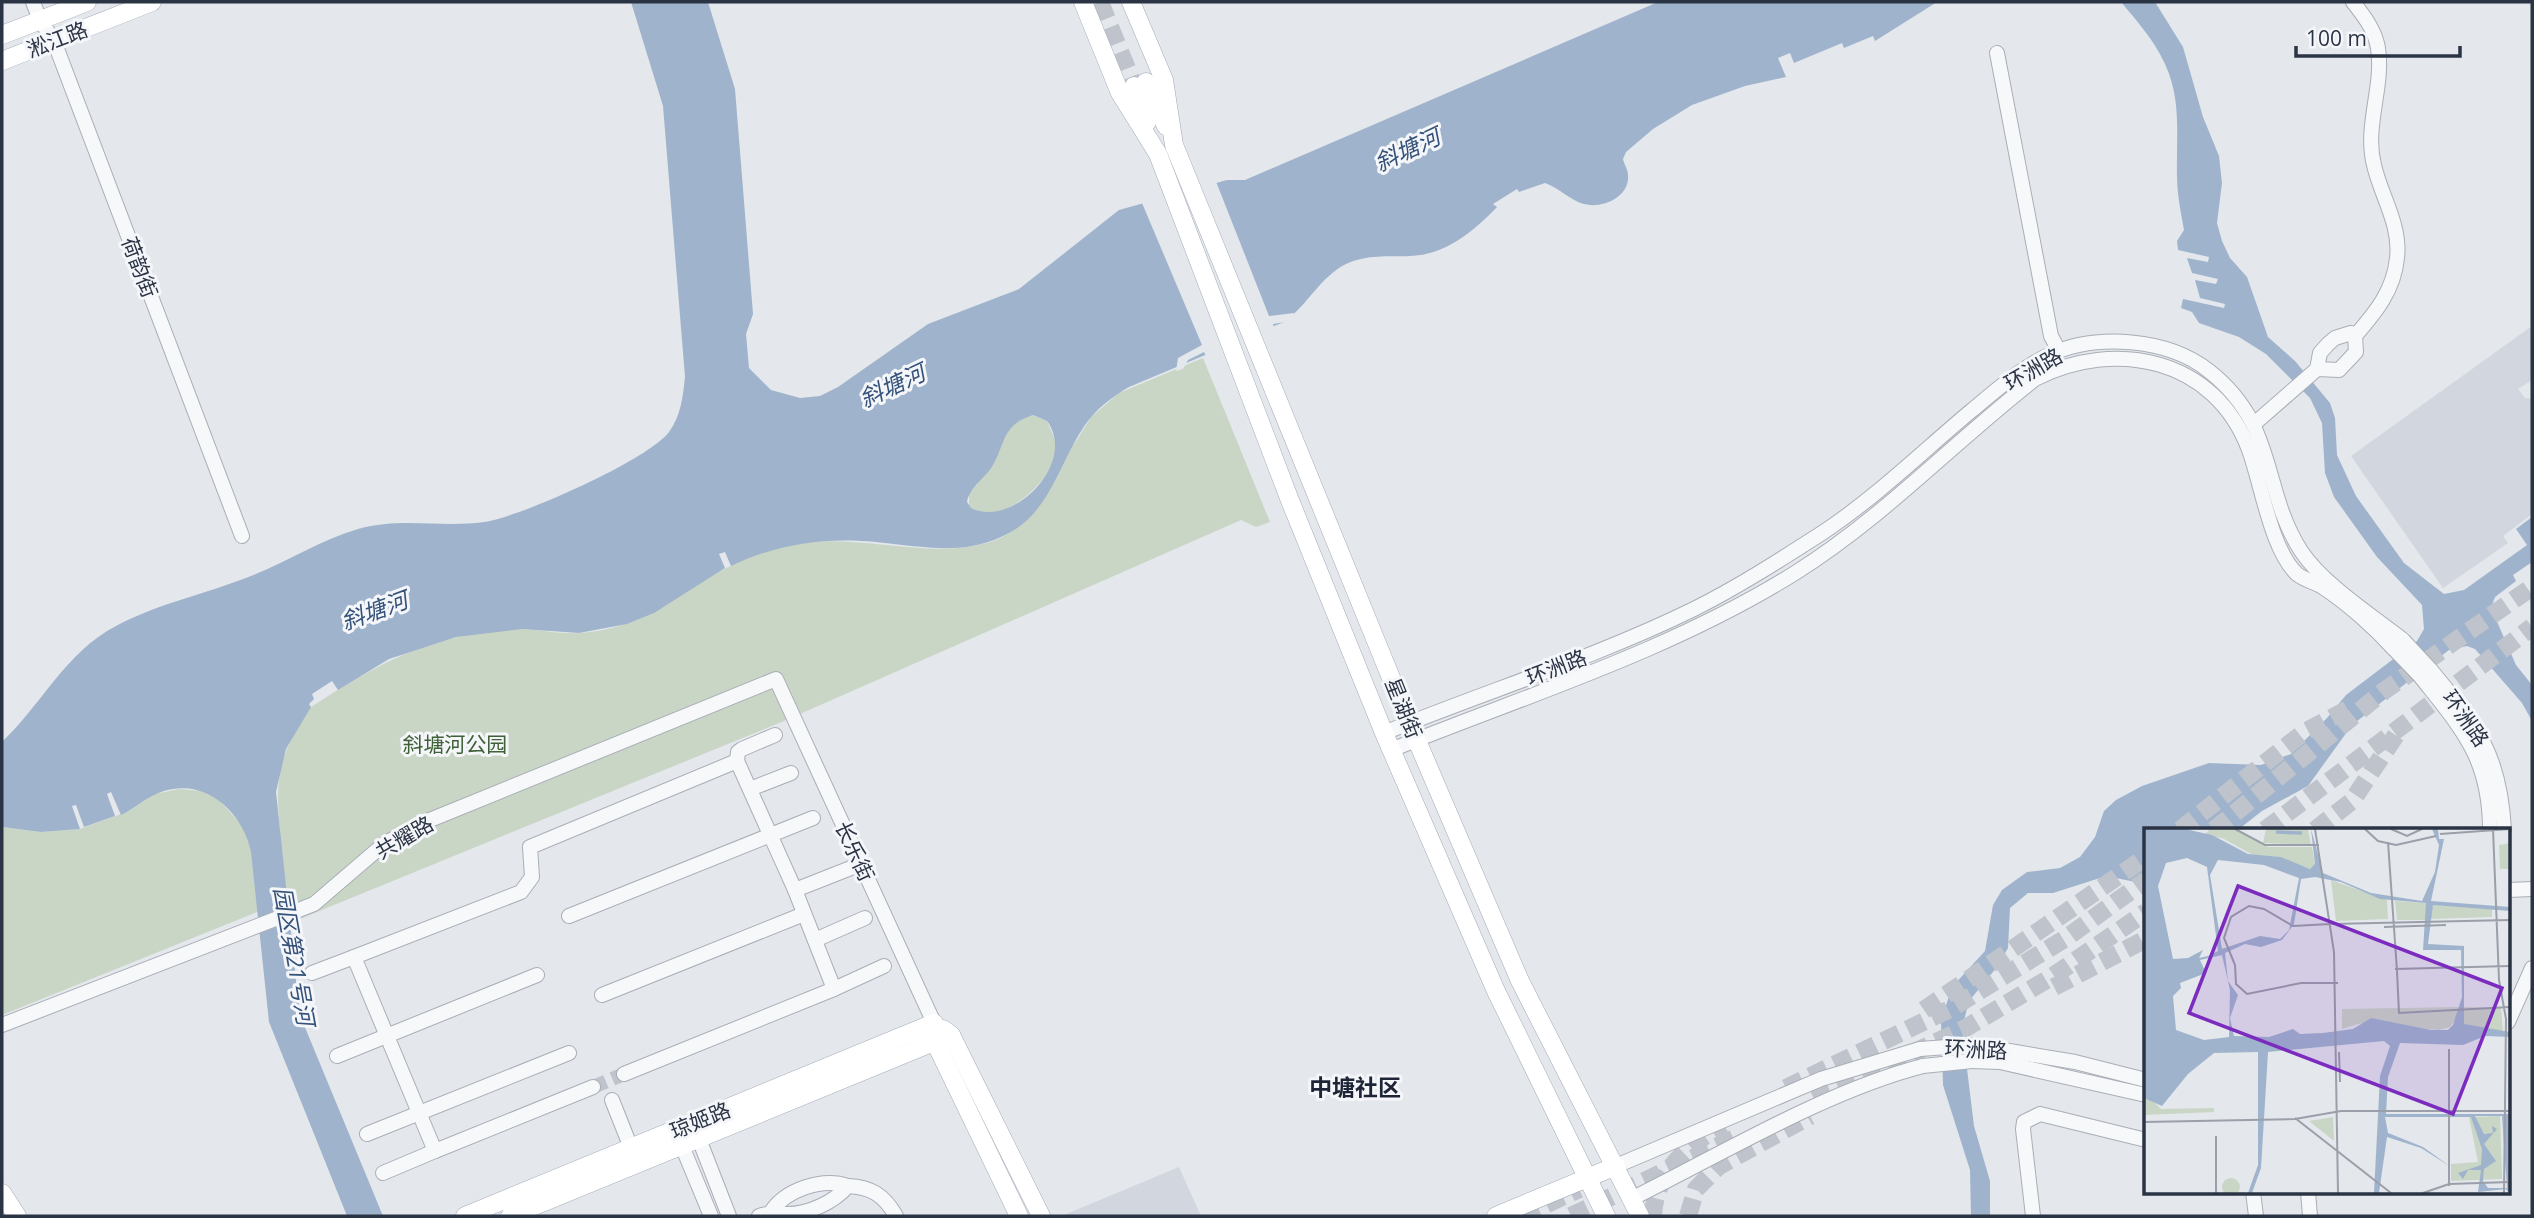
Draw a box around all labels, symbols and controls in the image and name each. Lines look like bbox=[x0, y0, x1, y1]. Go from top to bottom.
scale bar bbox=[2296, 14, 2460, 58]
street label: 淞江路 bbox=[23, 15, 91, 63]
text: 100 m bbox=[2306, 24, 2367, 52]
water label: 斜塘河 bbox=[1369, 118, 1449, 178]
street label: 荷韵街 bbox=[116, 233, 164, 301]
street label: 环洲路 bbox=[1999, 341, 2067, 397]
water label: 斜塘河 bbox=[854, 354, 934, 414]
water label: 斜塘河 bbox=[336, 582, 416, 637]
street label: 环洲路 bbox=[1522, 643, 1590, 691]
street label: 星湖街 bbox=[1379, 674, 1429, 742]
street label: 环洲路 bbox=[2436, 684, 2496, 752]
park label: 斜塘河公园 bbox=[403, 730, 508, 758]
street label: 共耀路 bbox=[370, 809, 438, 865]
street label: 长乐街 bbox=[829, 817, 881, 885]
inset map bbox=[2144, 828, 2510, 1194]
water label: 园区第21号河 bbox=[267, 884, 324, 1032]
street label: 环洲路 bbox=[1944, 1033, 2008, 1065]
district label: 中塘社区 bbox=[1309, 1071, 1401, 1103]
street label: 琼姬路 bbox=[666, 1095, 734, 1145]

